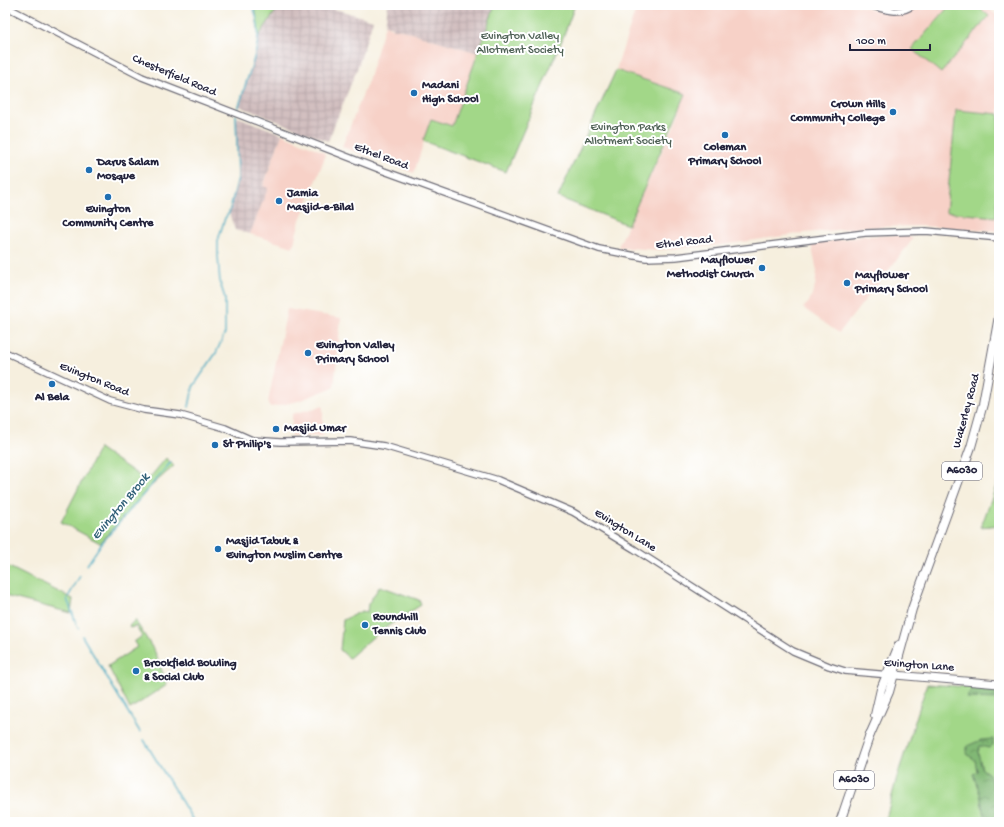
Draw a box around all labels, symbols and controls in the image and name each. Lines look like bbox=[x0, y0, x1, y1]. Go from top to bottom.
scale bar bbox=[850, 26, 930, 52]
park label: Evington Valley Allotment Society bbox=[476, 30, 564, 58]
text: 100 m bbox=[855, 35, 886, 49]
street label: Chesterfield Road bbox=[130, 52, 219, 100]
place label: Madani High School bbox=[422, 79, 479, 107]
marker: Madani High School bbox=[409, 88, 419, 98]
place label: Crown Hills Community College bbox=[789, 98, 886, 126]
marker: Crown Hills Community College bbox=[888, 107, 898, 117]
park label: Evington Parks Allotment Society bbox=[584, 121, 672, 149]
marker: Coleman Primary School bbox=[720, 130, 730, 140]
street label: Ethel Road bbox=[352, 140, 411, 174]
place label: Coleman Primary School bbox=[688, 141, 762, 169]
place label: Darus Salam Mosque bbox=[96, 156, 159, 184]
marker: Darus Salam Mosque bbox=[84, 165, 94, 175]
place label: Jamia Masjid-e-Bilal bbox=[286, 187, 354, 215]
marker: Evington Community Centre bbox=[103, 192, 113, 202]
marker: Jamia Masjid-e-Bilal bbox=[274, 196, 284, 206]
place label: Evington Community Centre bbox=[61, 203, 154, 231]
street label: Ethel Road bbox=[655, 233, 714, 253]
place label: Mayflower Methodist Church bbox=[667, 254, 756, 282]
marker: Mayflower Methodist Church bbox=[757, 263, 767, 273]
place label: Mayflower Primary School bbox=[854, 269, 928, 297]
marker: Mayflower Primary School bbox=[842, 278, 852, 288]
place label: Evington Valley Primary School bbox=[315, 339, 394, 367]
marker: Evington Valley Primary School bbox=[303, 348, 313, 358]
street label: Evington Road bbox=[57, 360, 132, 401]
street label: Wakerley Road bbox=[950, 371, 984, 450]
marker: Al Bela bbox=[47, 379, 57, 389]
place label: Al Bela bbox=[34, 391, 70, 405]
place label: Masjid Umar bbox=[284, 422, 347, 436]
marker: Masjid Umar bbox=[271, 424, 281, 434]
place label: St Philip's bbox=[223, 438, 271, 452]
marker: St Philip's bbox=[210, 440, 220, 450]
road number: A6030 bbox=[942, 462, 982, 480]
water label: Evington Brook bbox=[89, 470, 154, 543]
street label: Evington Lane bbox=[591, 506, 659, 556]
place label: Masjid Tabuk & Evington Muslim Centre bbox=[225, 535, 343, 563]
marker: Masjid Tabuk & Evington Muslim Centre bbox=[213, 544, 223, 554]
place label: Roundhill Tennis Club bbox=[372, 611, 427, 639]
marker: Roundhill Tennis Club bbox=[360, 620, 370, 630]
place label: Brookfield Bowling & Social Club bbox=[143, 657, 237, 685]
street label: Evington Lane bbox=[883, 657, 955, 675]
marker: Brookfield Bowling & Social Club bbox=[131, 666, 141, 676]
road number: A6030 bbox=[834, 771, 874, 789]

